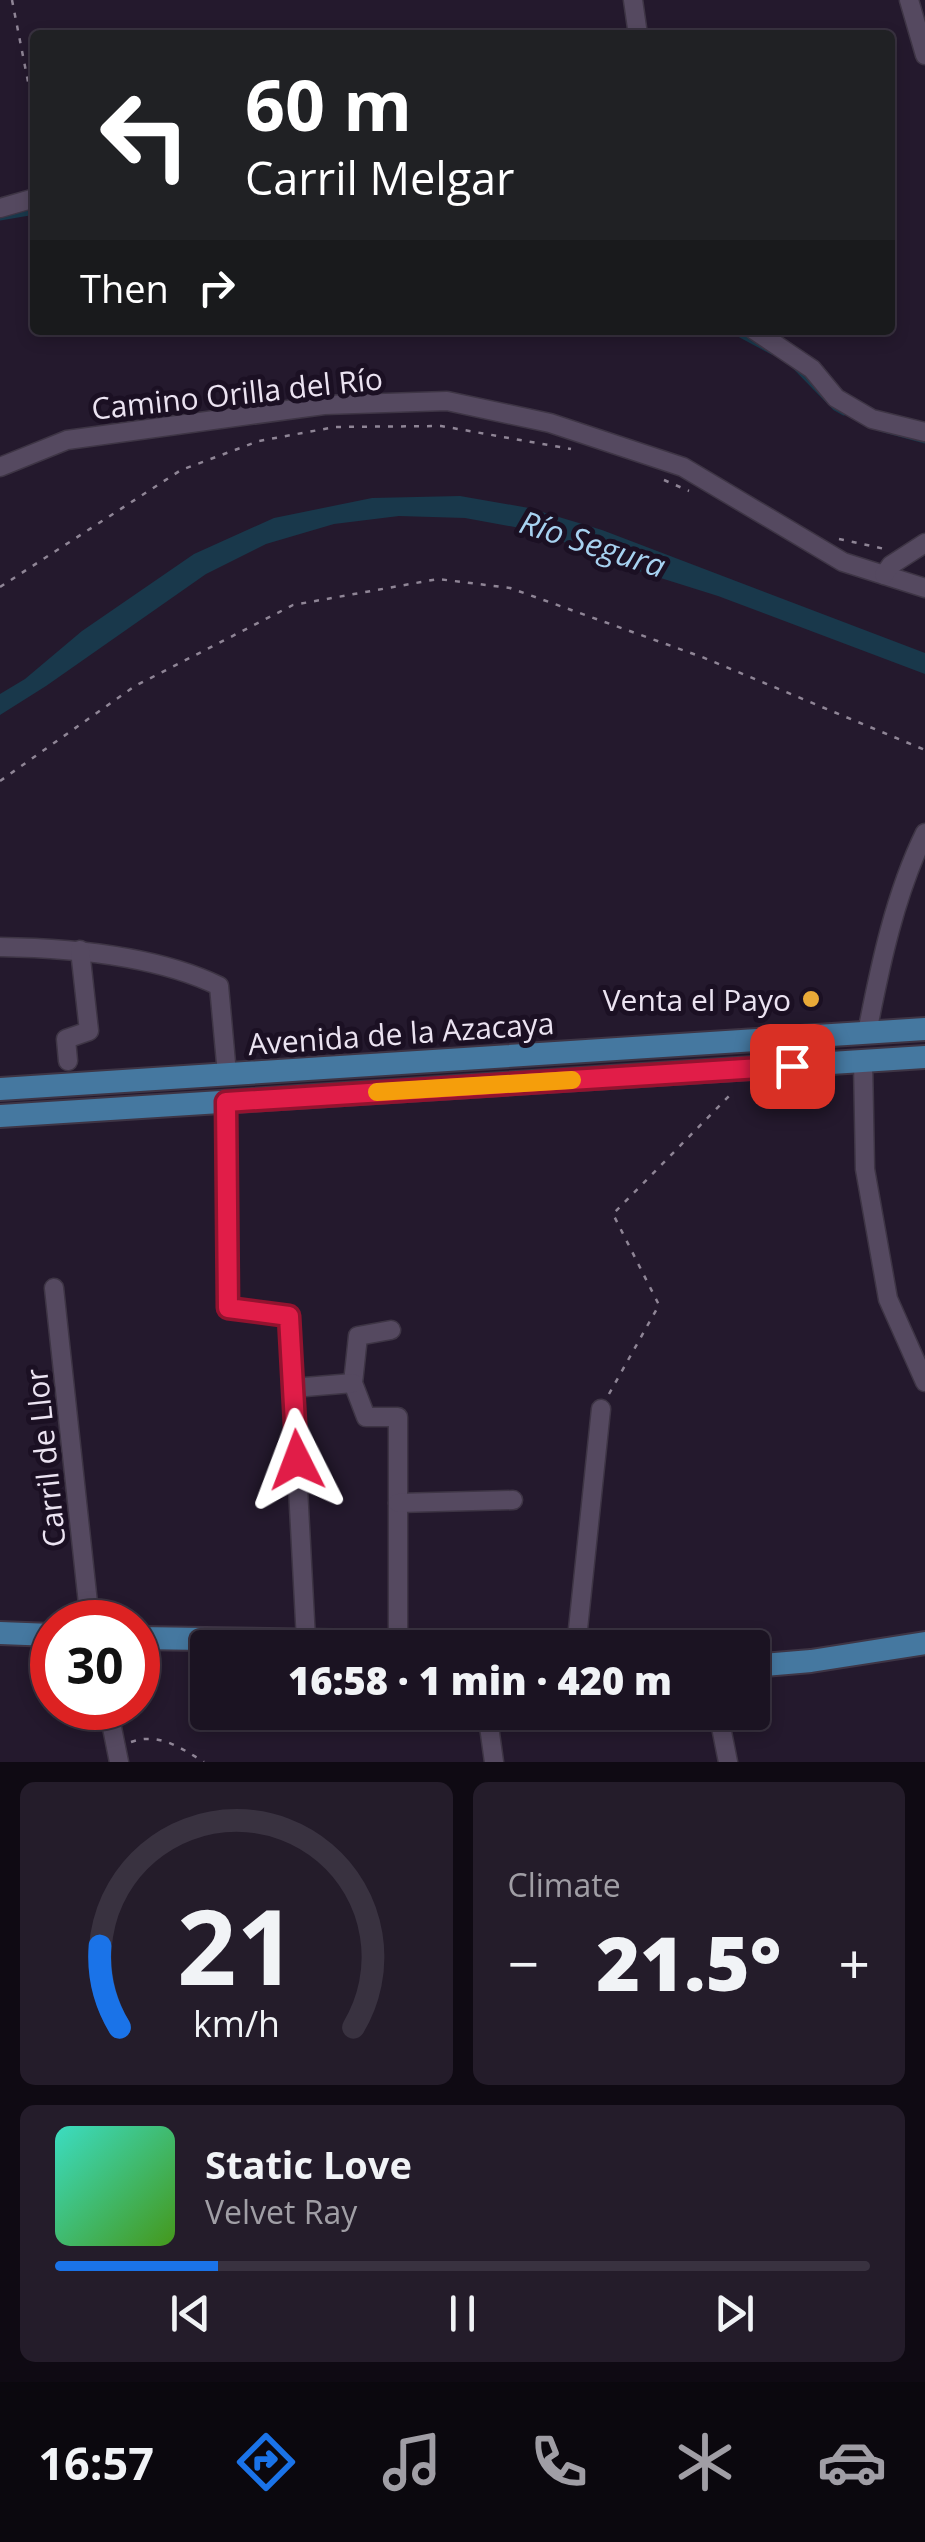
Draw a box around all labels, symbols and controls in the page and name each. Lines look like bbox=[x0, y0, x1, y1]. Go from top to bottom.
text: 60 m bbox=[245, 56, 412, 152]
icon: left bbox=[80, 70, 210, 200]
text: Carril Melgar bbox=[245, 147, 514, 208]
icon: right bbox=[189, 260, 244, 315]
text: Then bbox=[80, 262, 169, 314]
street label: Camino Orilla del Río bbox=[89, 357, 385, 429]
water label: Río Segura bbox=[515, 499, 671, 587]
place label: Venta el Payo bbox=[603, 979, 791, 1020]
marker: Venta el Payo bbox=[800, 988, 822, 1010]
street label: Avenida de la Azacaya bbox=[246, 1002, 556, 1064]
pin bbox=[750, 1024, 835, 1109]
icon: arrive bbox=[765, 1039, 820, 1094]
street label: Carril de Llor bbox=[15, 1367, 75, 1549]
position arrow bbox=[245, 1408, 349, 1512]
speed limit sign: 30 bbox=[30, 1600, 160, 1730]
text: 16:58 · 1 min · 420 m bbox=[288, 1654, 672, 1706]
text: Climate bbox=[508, 1863, 621, 1906]
text: 21 bbox=[177, 1874, 296, 2015]
text: 21.5° bbox=[596, 1911, 781, 2013]
text: − bbox=[508, 1925, 539, 2000]
text: + bbox=[839, 1925, 870, 2000]
text: km/h bbox=[193, 1999, 280, 2047]
text: Static Love bbox=[205, 2138, 412, 2190]
text: Velvet Ray bbox=[205, 2190, 357, 2233]
icon: previous bbox=[163, 2286, 218, 2341]
icon: pause bbox=[435, 2286, 490, 2341]
icon: next bbox=[707, 2286, 762, 2341]
icon: directions bbox=[231, 2427, 301, 2497]
icon: music bbox=[377, 2427, 447, 2497]
icon: phone bbox=[524, 2427, 594, 2497]
icon: climate bbox=[670, 2427, 740, 2497]
icon: car bbox=[817, 2427, 887, 2497]
text: 16:57 bbox=[38, 2432, 154, 2493]

